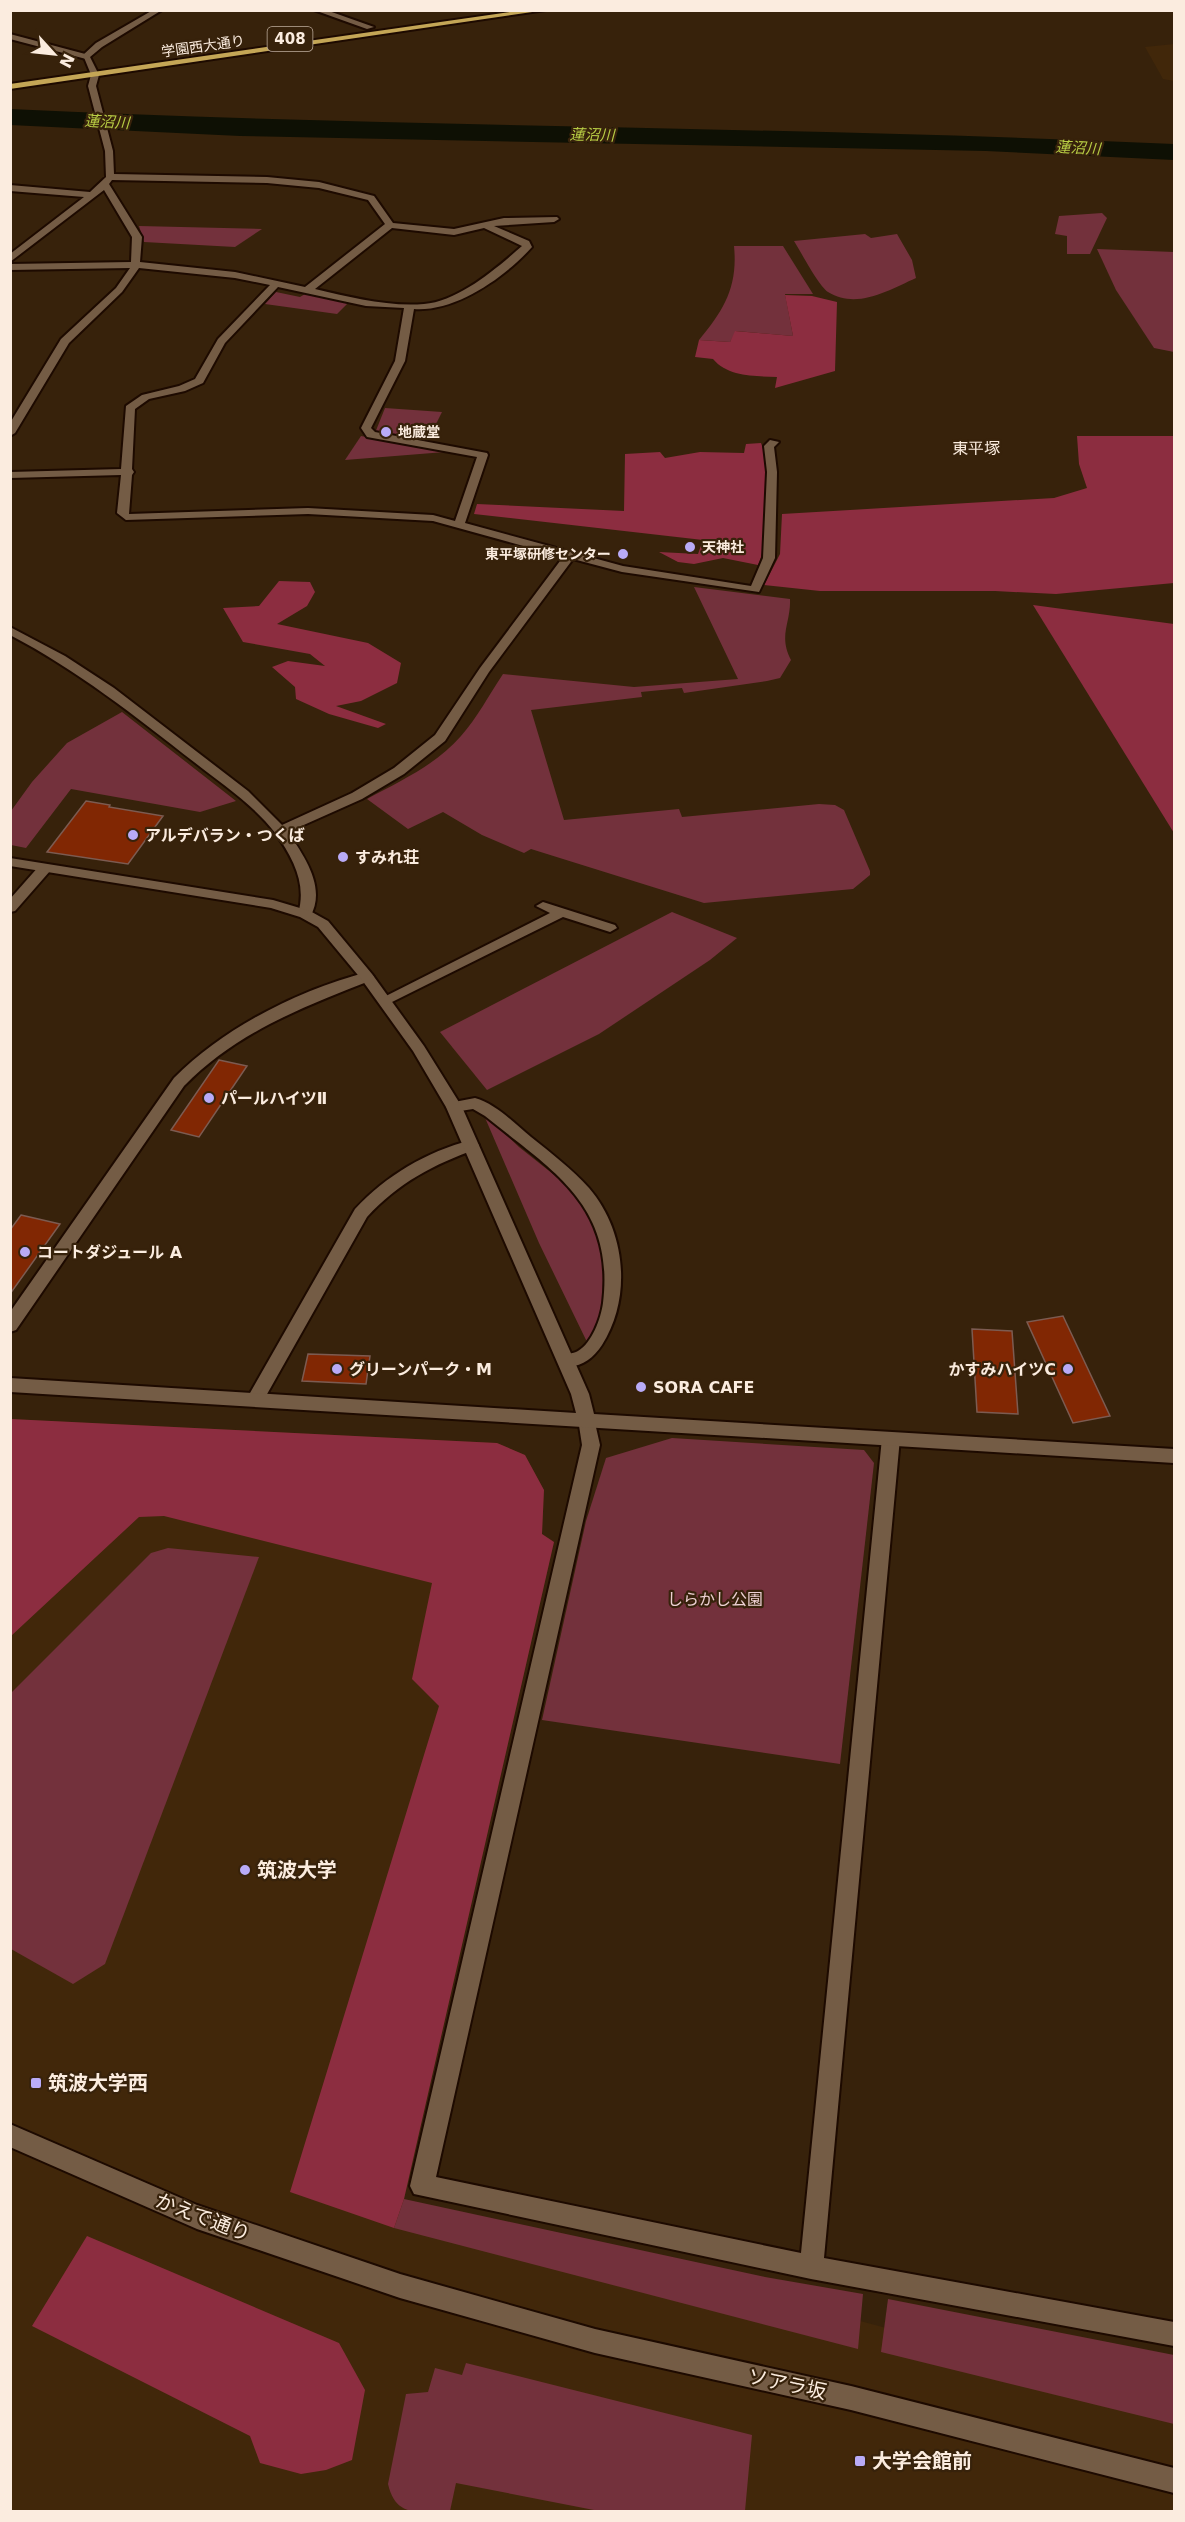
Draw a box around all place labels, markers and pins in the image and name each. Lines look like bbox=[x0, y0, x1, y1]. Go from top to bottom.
place label: 地蔵堂 bbox=[398, 424, 440, 440]
marker: 地蔵堂 bbox=[379, 425, 393, 439]
place label: 天神社 bbox=[702, 539, 744, 555]
marker: 天神社 bbox=[683, 540, 697, 554]
place label: 東平塚研修センター bbox=[485, 546, 611, 562]
marker: 東平塚研修センター bbox=[616, 547, 630, 561]
place label: アルデバラン・つくば bbox=[145, 826, 305, 845]
marker: アルデバラン・つくば bbox=[126, 828, 140, 842]
place label: すみれ荘 bbox=[355, 848, 419, 867]
marker: すみれ荘 bbox=[336, 850, 350, 864]
place label: パールハイツⅡ bbox=[221, 1089, 327, 1108]
marker: パールハイツⅡ bbox=[202, 1091, 216, 1105]
place label: コートダジュール A bbox=[37, 1243, 183, 1262]
marker: コートダジュール A bbox=[18, 1245, 32, 1259]
place label: グリーンパーク・M bbox=[349, 1360, 492, 1379]
place label: かすみハイツC bbox=[949, 1360, 1056, 1379]
marker: グリーンパーク・M bbox=[330, 1362, 344, 1376]
marker: かすみハイツC bbox=[1061, 1362, 1075, 1376]
place label: SORA CAFE bbox=[653, 1378, 754, 1397]
marker: SORA CAFE bbox=[634, 1380, 648, 1394]
place label: 筑波大学 bbox=[257, 1858, 337, 1882]
marker: 筑波大学 bbox=[238, 1863, 252, 1877]
place label: 筑波大学西 bbox=[48, 2071, 148, 2095]
marker: 筑波大学西 bbox=[29, 2076, 43, 2090]
place label: 大学会館前 bbox=[872, 2449, 972, 2473]
marker: 大学会館前 bbox=[853, 2454, 867, 2468]

